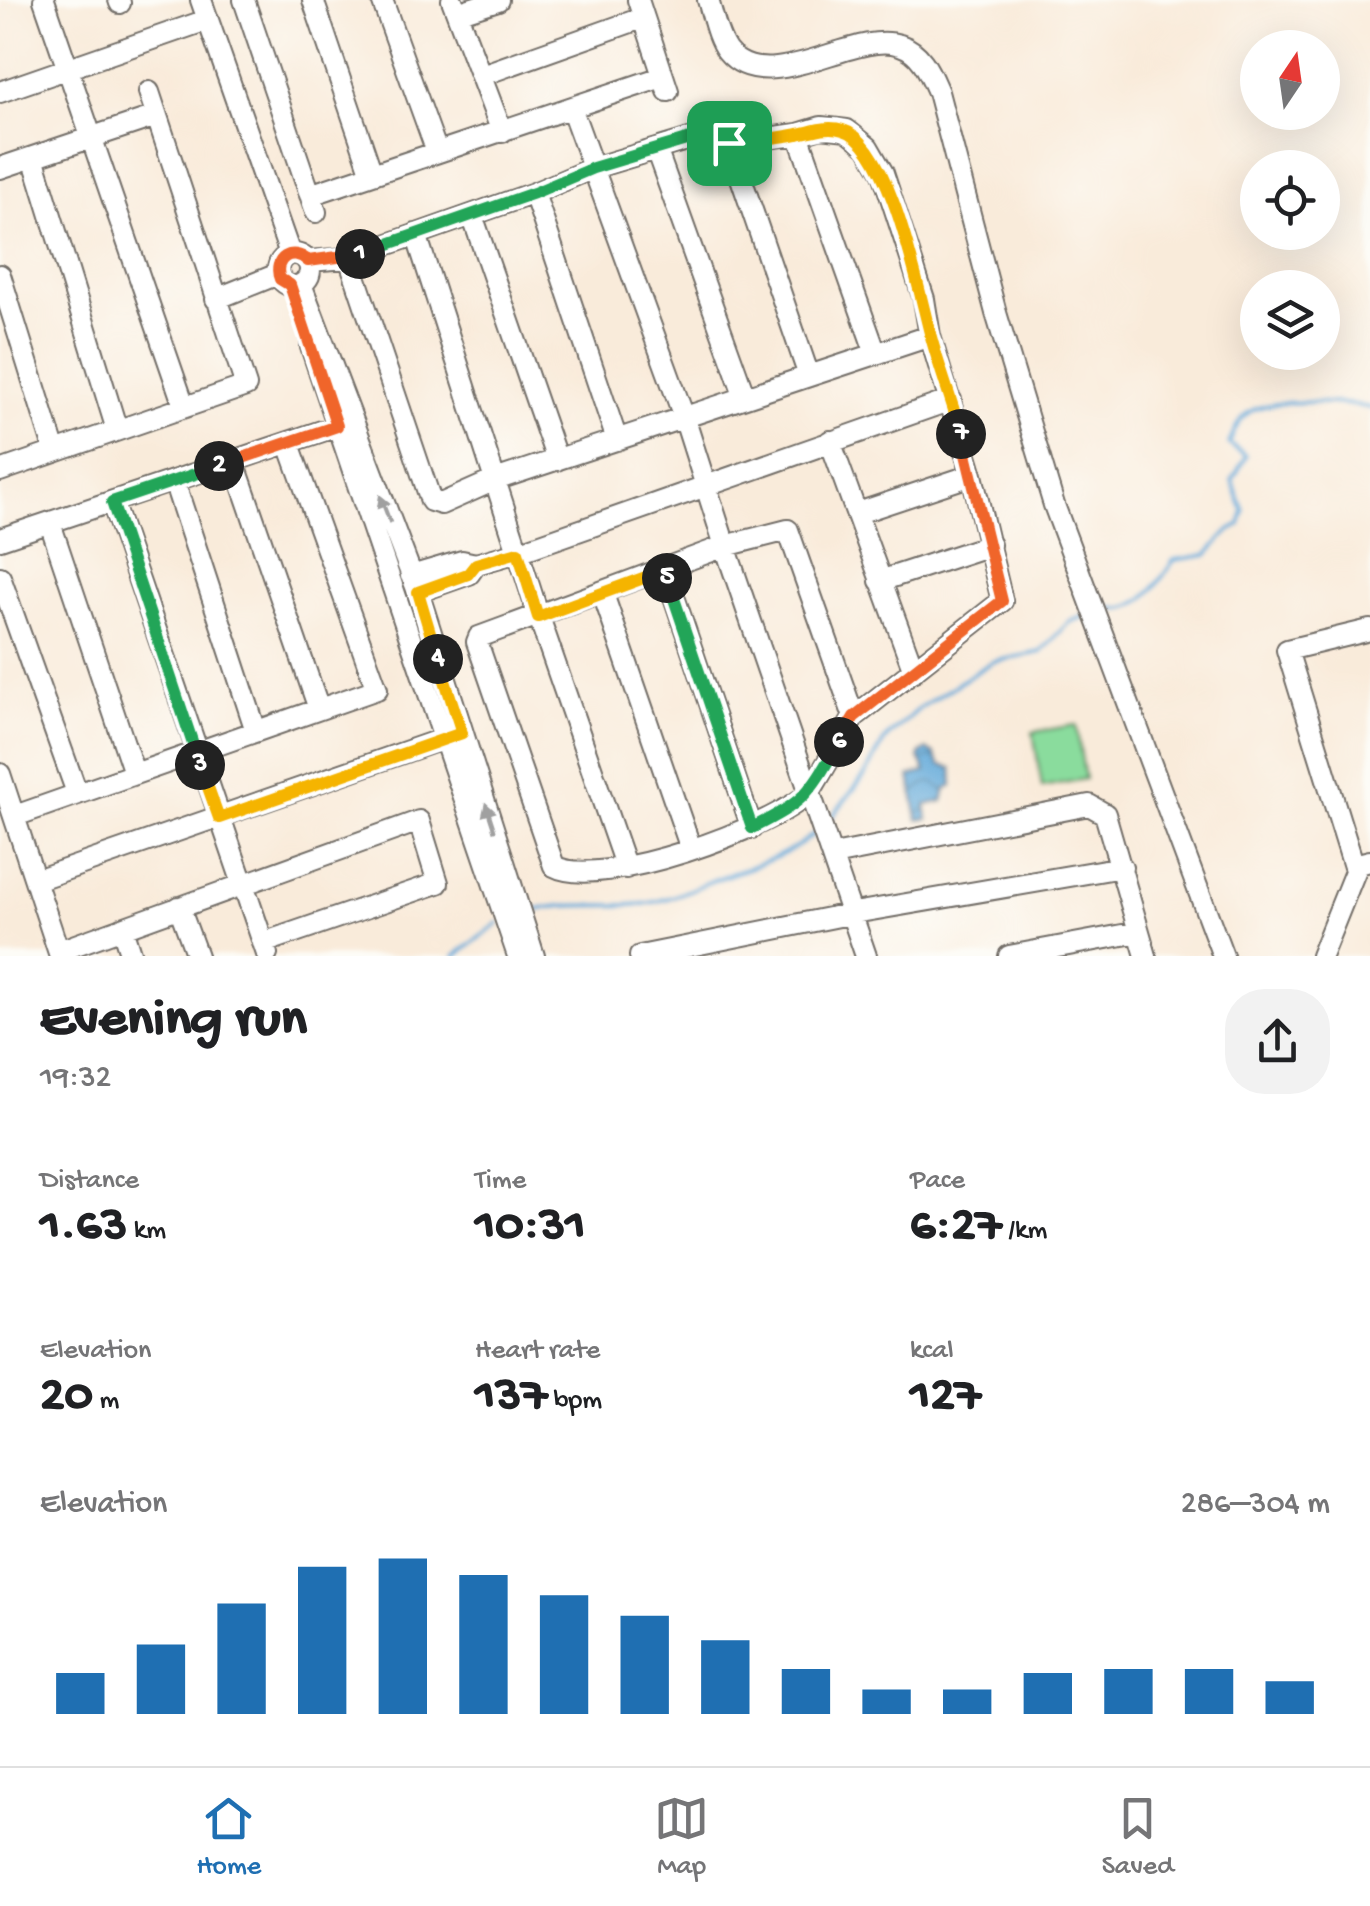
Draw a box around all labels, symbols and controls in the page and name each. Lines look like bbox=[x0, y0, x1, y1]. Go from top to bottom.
north arrow bbox=[1240, 30, 1340, 130]
map controls bbox=[1240, 30, 1340, 370]
pin bbox=[687, 101, 772, 186]
icon: arrive bbox=[702, 116, 757, 171]
button: locate bbox=[1240, 150, 1340, 250]
pin: 1 bbox=[335, 229, 385, 279]
text: 1 bbox=[354, 237, 366, 270]
button: layers bbox=[1240, 270, 1340, 370]
pin: 7 bbox=[936, 409, 986, 459]
text: 7 bbox=[954, 417, 968, 450]
pin: 2 bbox=[194, 441, 244, 491]
text: 2 bbox=[212, 449, 226, 482]
one-way arrow bbox=[377, 493, 393, 523]
pin: 5 bbox=[642, 553, 692, 603]
text: 5 bbox=[660, 561, 674, 594]
pin: 4 bbox=[413, 634, 463, 684]
text: 4 bbox=[431, 642, 445, 675]
pin: 6 bbox=[814, 717, 864, 767]
text: 6 bbox=[832, 725, 846, 758]
pin: 3 bbox=[175, 740, 225, 790]
text: 3 bbox=[193, 748, 207, 781]
one-way arrow bbox=[481, 801, 496, 831]
button: share bbox=[1225, 989, 1330, 1094]
text: Evening run bbox=[40, 990, 307, 1054]
text: 19:32 bbox=[40, 1060, 111, 1098]
text: Distance bbox=[40, 1165, 139, 1198]
text: Time bbox=[475, 1165, 526, 1198]
text: Pace bbox=[910, 1165, 965, 1198]
text: 1.63 bbox=[40, 1198, 127, 1257]
text: 10:31 bbox=[475, 1198, 585, 1257]
text: 6:27 bbox=[910, 1198, 1002, 1257]
text: km bbox=[127, 1215, 166, 1248]
text: /km bbox=[1002, 1215, 1047, 1248]
text: Elevation bbox=[40, 1335, 151, 1368]
text: Heart rate bbox=[475, 1335, 600, 1368]
text: kcal bbox=[910, 1335, 954, 1368]
text: 20 bbox=[40, 1368, 93, 1427]
text: 137 bbox=[475, 1368, 547, 1427]
text: 127 bbox=[910, 1368, 981, 1427]
text: m bbox=[93, 1385, 119, 1418]
text: bpm bbox=[547, 1385, 602, 1418]
text: Elevation bbox=[40, 1486, 167, 1524]
text: 286–304 m bbox=[1181, 1486, 1330, 1524]
tab: Home bbox=[196, 1791, 261, 1884]
tab: Map bbox=[654, 1791, 709, 1884]
tab: Saved bbox=[1102, 1791, 1174, 1884]

